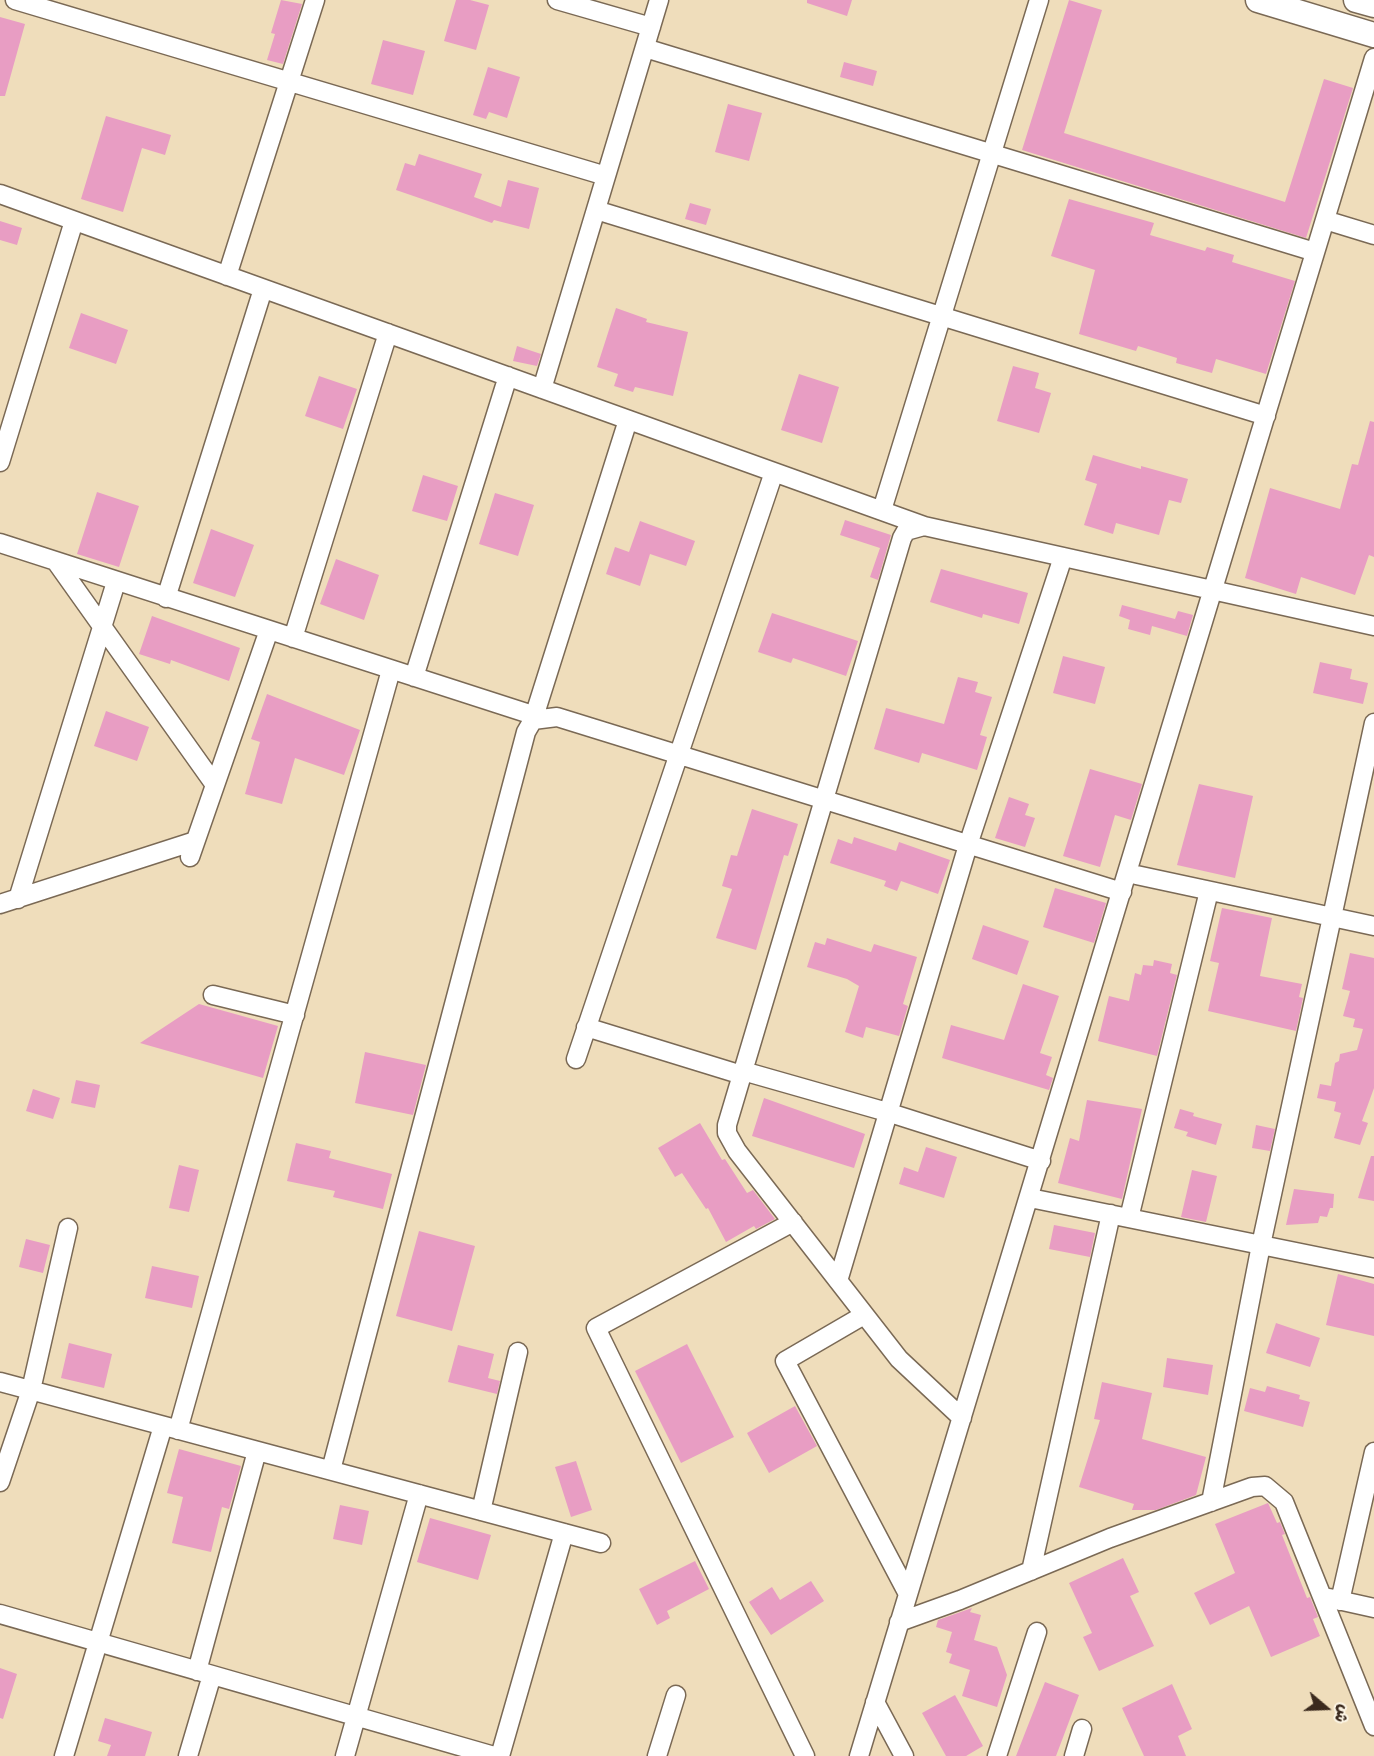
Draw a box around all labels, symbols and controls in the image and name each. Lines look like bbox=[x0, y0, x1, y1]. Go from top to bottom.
north arrow bbox=[1296, 1678, 1356, 1738]
text: ش bbox=[1331, 1702, 1356, 1726]

